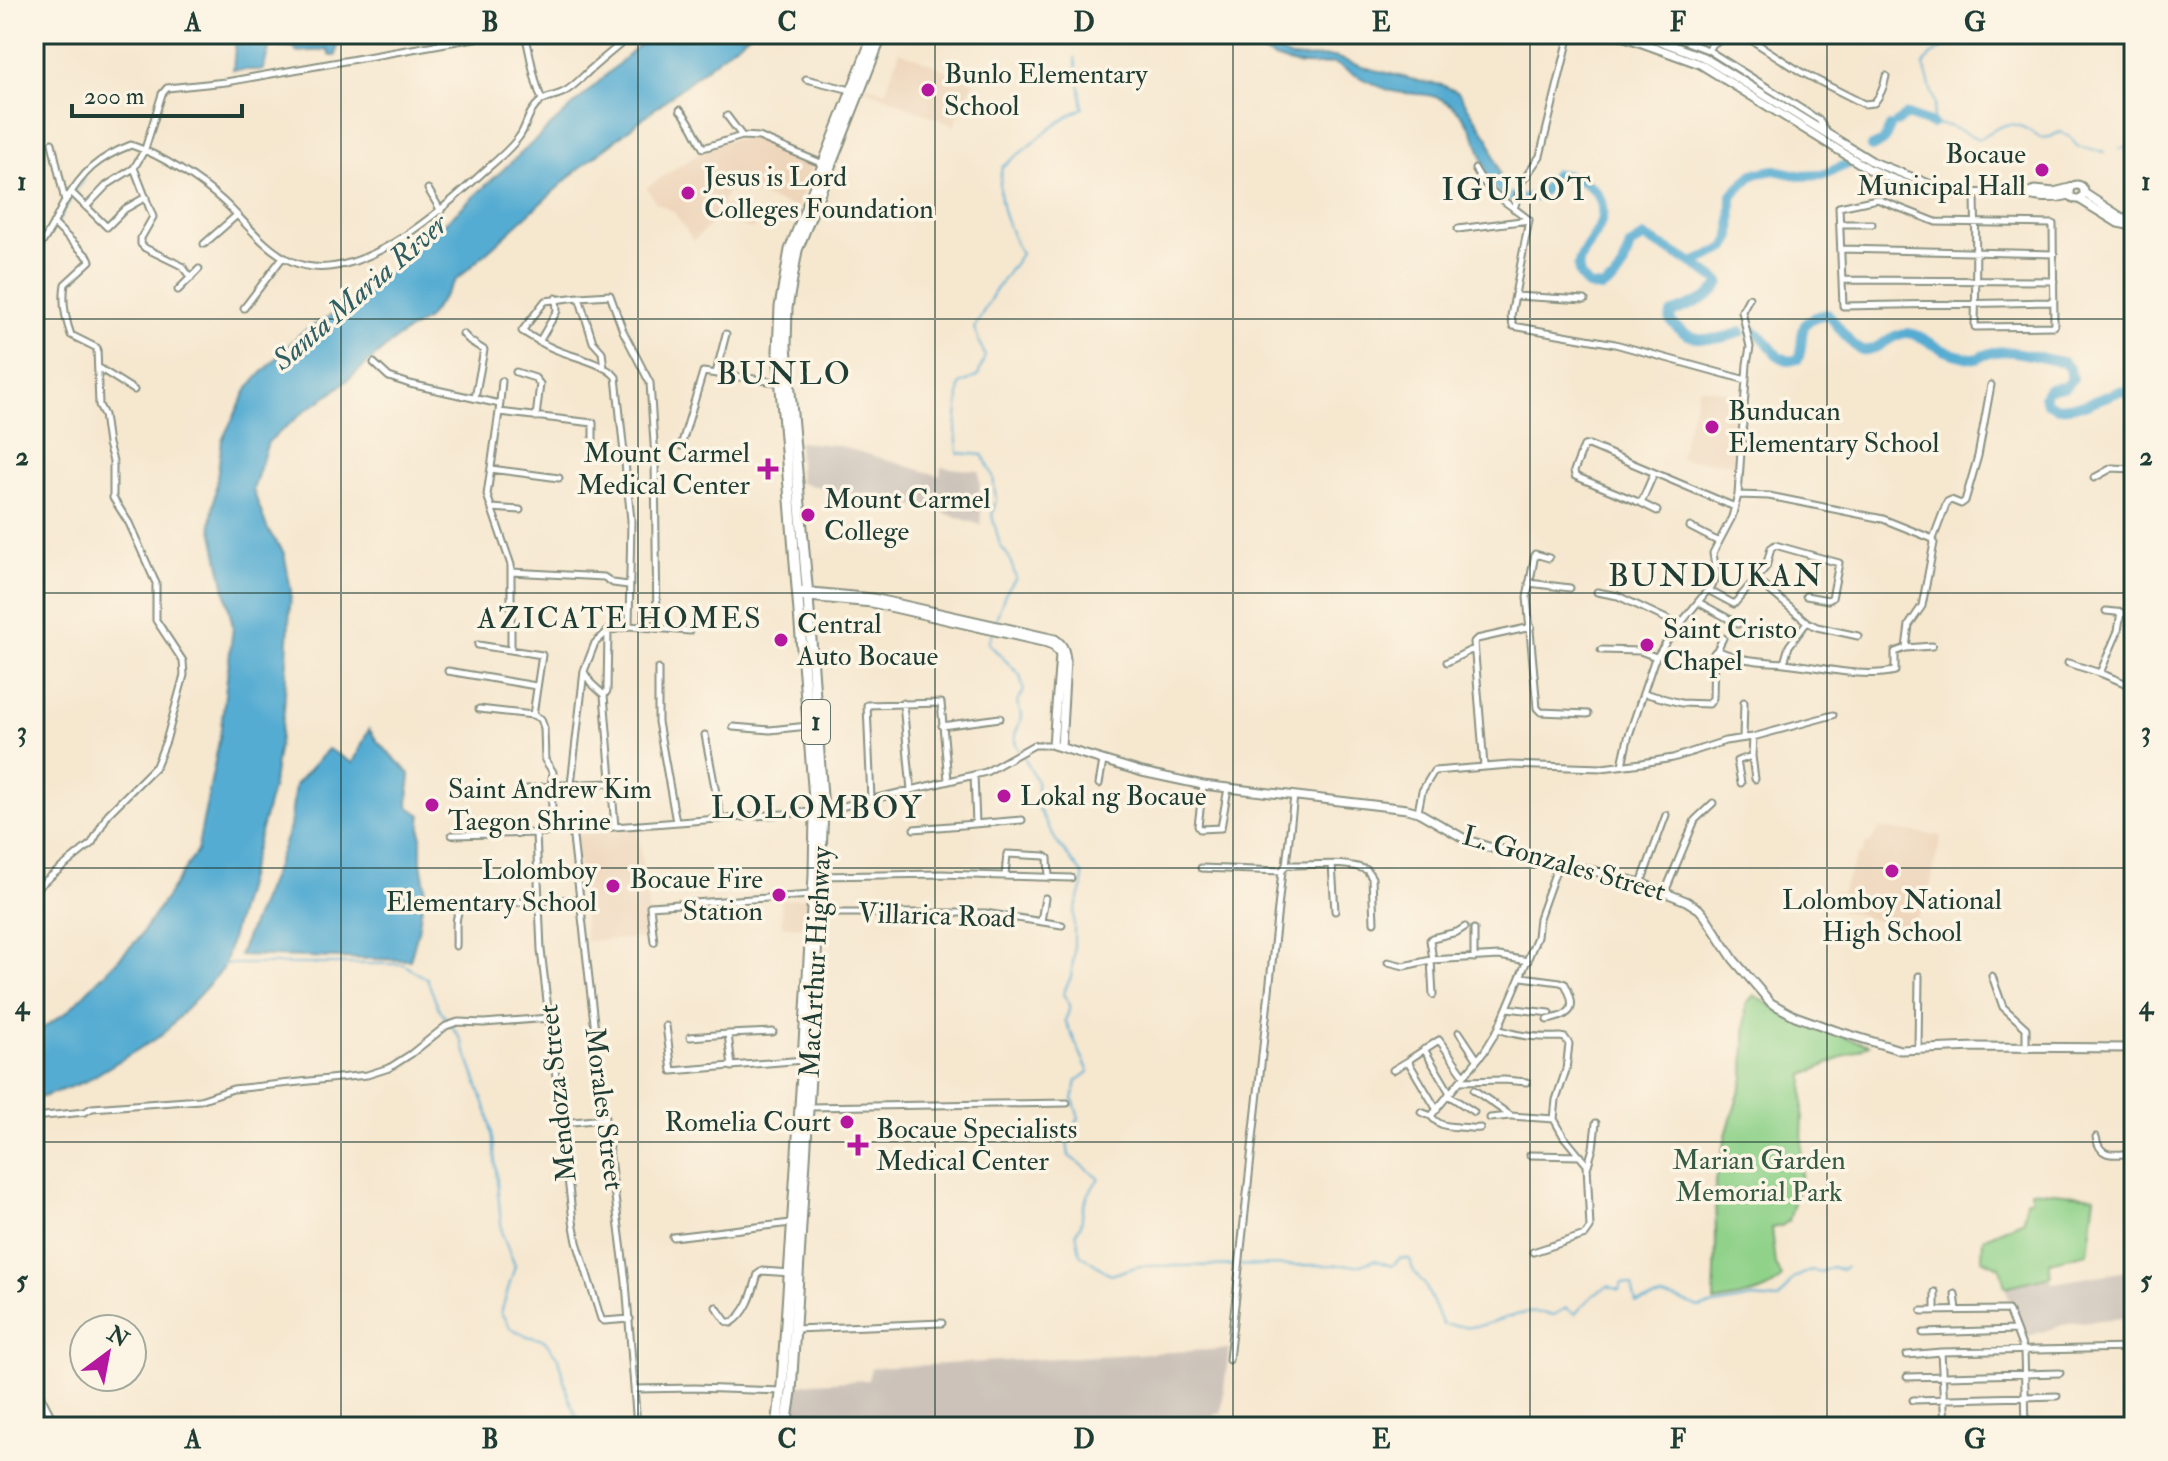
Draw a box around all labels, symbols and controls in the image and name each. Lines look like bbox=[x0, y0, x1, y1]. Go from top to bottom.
text: A bbox=[184, 7, 202, 39]
text: B bbox=[481, 7, 499, 39]
text: C bbox=[777, 7, 797, 39]
text: D bbox=[1073, 7, 1095, 39]
text: E bbox=[1372, 7, 1391, 39]
text: F bbox=[1670, 7, 1687, 39]
text: G bbox=[1964, 7, 1986, 39]
place label: Bunlo Elementary School bbox=[944, 57, 1148, 124]
scale bar bbox=[72, 68, 242, 118]
text: 200 m bbox=[84, 81, 145, 112]
marker: Bunlo Elementary School bbox=[919, 81, 937, 99]
place label: Bocaue Municipal Hall bbox=[1857, 137, 2026, 204]
place label: Jesus is Lord Colleges Foundation bbox=[703, 160, 934, 227]
marker: Bocaue Municipal Hall bbox=[2033, 161, 2051, 179]
text: 1 bbox=[17, 166, 27, 198]
text: 1 bbox=[2141, 166, 2151, 198]
district label: IGULOT bbox=[1441, 170, 1593, 210]
marker: Jesus is Lord Colleges Foundation bbox=[679, 184, 697, 202]
water label: Santa Maria River bbox=[264, 205, 457, 379]
district label: BUNLO bbox=[716, 354, 852, 394]
place label: Bunducan Elementary School bbox=[1728, 394, 1939, 461]
marker: Bunducan Elementary School bbox=[1703, 418, 1721, 436]
place label: Mount Carmel Medical Center bbox=[577, 436, 751, 503]
text: 2 bbox=[15, 441, 29, 473]
text: 2 bbox=[2139, 441, 2153, 473]
marker: Mount Carmel Medical Center bbox=[757, 458, 779, 480]
place label: Mount Carmel College bbox=[824, 482, 991, 549]
marker: Mount Carmel College bbox=[799, 506, 817, 524]
district label: BUNDUKAN bbox=[1608, 556, 1824, 596]
district label: AZICATE HOMES bbox=[476, 600, 763, 637]
place label: Central Auto Bocaue bbox=[796, 607, 939, 674]
place label: Saint Cristo Chapel bbox=[1663, 612, 1797, 679]
marker: Central Auto Bocaue bbox=[772, 631, 790, 649]
marker: Saint Cristo Chapel bbox=[1638, 636, 1656, 654]
road number: 1 bbox=[802, 700, 830, 744]
text: 3 bbox=[17, 716, 27, 748]
text: 3 bbox=[2141, 716, 2151, 748]
place label: Saint Andrew Kim Taegon Shrine bbox=[448, 772, 652, 839]
place label: Lokal ng Bocaue bbox=[1020, 779, 1207, 814]
marker: Lokal ng Bocaue bbox=[995, 787, 1013, 805]
district label: LOLOMBOY bbox=[711, 788, 923, 828]
marker: Saint Andrew Kim Taegon Shrine bbox=[423, 796, 441, 814]
street label: L. Gonzales Street bbox=[1458, 818, 1670, 910]
street label: MacArthur Highway bbox=[792, 845, 840, 1079]
place label: Lolomboy Elementary School bbox=[386, 853, 598, 920]
place label: Bocaue Fire Station bbox=[629, 862, 763, 929]
marker: Lolomboy National High School bbox=[1883, 862, 1901, 880]
marker: Lolomboy Elementary School bbox=[604, 877, 622, 895]
place label: Lolomboy National High School bbox=[1782, 883, 2002, 950]
marker: Bocaue Fire Station bbox=[770, 886, 788, 904]
street label: Villarica Road bbox=[857, 896, 1017, 936]
text: 4 bbox=[14, 990, 31, 1022]
text: 4 bbox=[2138, 990, 2155, 1022]
street label: Mendoza Street bbox=[531, 1002, 585, 1184]
street label: Morales Street bbox=[577, 1026, 631, 1192]
place label: Romelia Court bbox=[664, 1105, 831, 1140]
place label: Bocaue Specialists Medical Center bbox=[876, 1112, 1077, 1179]
marker: Romelia Court bbox=[838, 1113, 856, 1131]
marker: Bocaue Specialists Medical Center bbox=[847, 1134, 869, 1156]
park label: Marian Garden Memorial Park bbox=[1672, 1143, 1846, 1210]
text: 5 bbox=[16, 1265, 28, 1297]
text: 5 bbox=[2140, 1265, 2152, 1297]
north arrow bbox=[68, 1313, 148, 1393]
text: N bbox=[101, 1319, 134, 1354]
text: A bbox=[184, 1424, 202, 1456]
text: B bbox=[481, 1424, 499, 1456]
text: C bbox=[777, 1424, 797, 1456]
text: D bbox=[1073, 1424, 1095, 1456]
text: E bbox=[1372, 1424, 1391, 1456]
text: F bbox=[1670, 1424, 1687, 1456]
text: G bbox=[1964, 1424, 1986, 1456]

